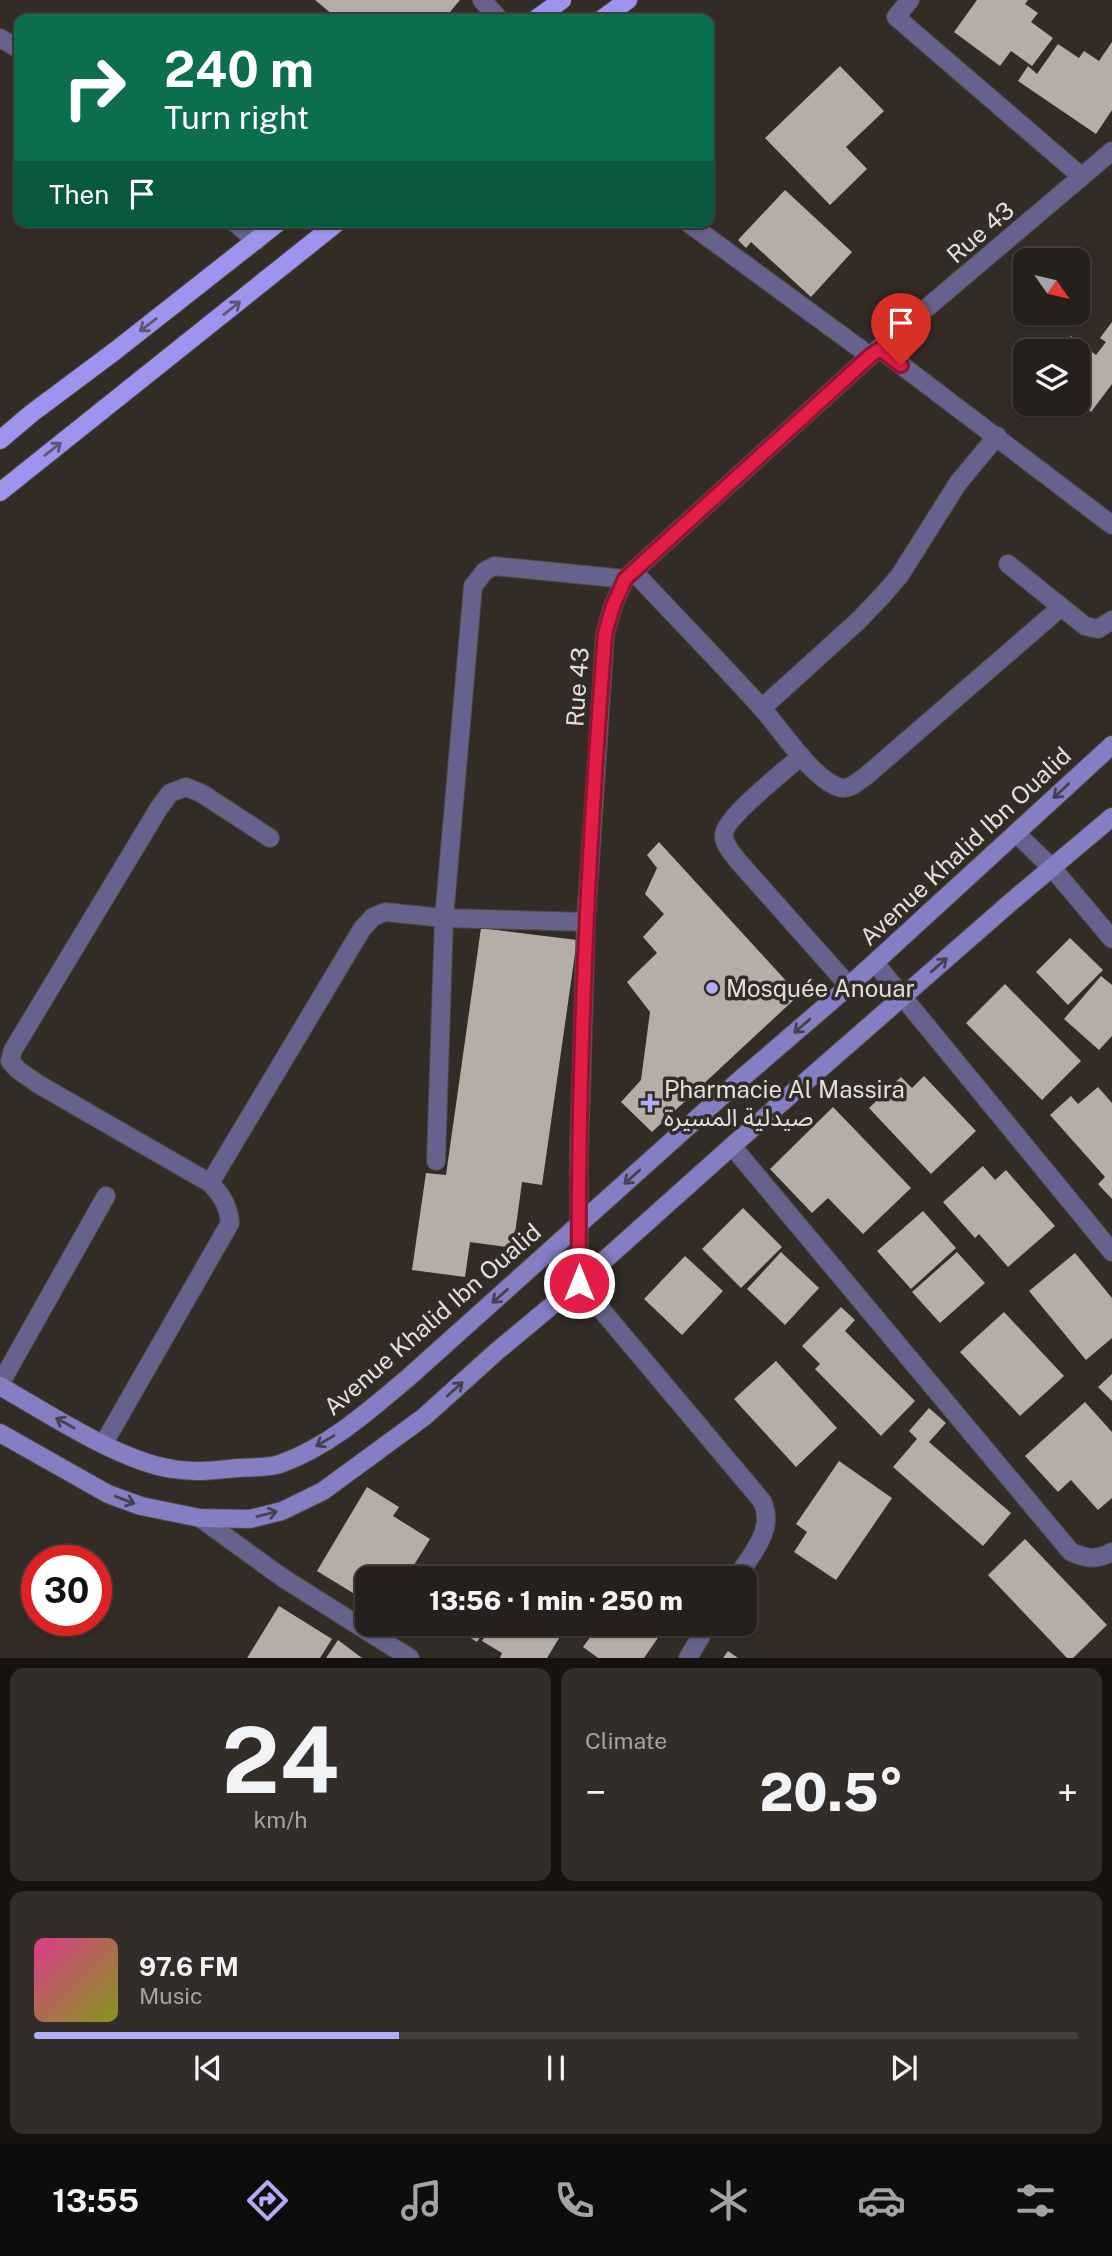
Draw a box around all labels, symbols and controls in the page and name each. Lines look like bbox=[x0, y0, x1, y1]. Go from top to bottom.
text: 240 m bbox=[164, 40, 314, 98]
icon: right bbox=[49, 42, 140, 133]
text: Turn right bbox=[164, 99, 309, 136]
icon: arrive bbox=[123, 175, 161, 213]
text: Then bbox=[49, 179, 109, 210]
street label: Rue 43 bbox=[941, 195, 1019, 269]
north arrow bbox=[1013, 248, 1090, 326]
map controls bbox=[1013, 248, 1090, 416]
pin bbox=[871, 293, 931, 365]
one-way arrow bbox=[222, 301, 240, 316]
icon: arrive bbox=[882, 304, 920, 342]
one-way arrow bbox=[140, 318, 158, 333]
button: layers bbox=[1013, 339, 1090, 416]
one-way arrow bbox=[43, 441, 62, 456]
street label: Rue 43 bbox=[560, 646, 594, 728]
street label: Avenue Khalid Ibn Oualid bbox=[854, 741, 1076, 951]
one-way arrow bbox=[1053, 783, 1070, 800]
one-way arrow bbox=[929, 957, 947, 973]
place label: Mosquée Anouar bbox=[726, 974, 915, 1002]
marker: Mosquée Anouar bbox=[704, 980, 720, 996]
one-way arrow bbox=[793, 1018, 811, 1034]
place label: Pharmacie Al Massira صيدلية المسيرة bbox=[664, 1075, 905, 1132]
marker: Pharmacie Al Massira صيدلية المسيرة bbox=[642, 1095, 658, 1111]
one-way arrow bbox=[623, 1169, 641, 1185]
street label: Avenue Khalid Ibn Oualid bbox=[318, 1217, 546, 1421]
position arrow bbox=[542, 1246, 616, 1320]
one-way arrow bbox=[491, 1288, 509, 1304]
one-way arrow bbox=[446, 1381, 464, 1397]
one-way arrow bbox=[55, 1416, 76, 1429]
one-way arrow bbox=[316, 1434, 336, 1448]
one-way arrow bbox=[113, 1495, 135, 1507]
one-way arrow bbox=[255, 1507, 278, 1520]
speed limit sign: 30 bbox=[21, 1545, 112, 1636]
text: 13:56 · 1 min · 250 m bbox=[429, 1585, 683, 1616]
text: 24 bbox=[222, 1707, 339, 1813]
text: Climate bbox=[585, 1727, 667, 1754]
text: 20.5° bbox=[759, 1762, 904, 1823]
text: − bbox=[585, 1770, 606, 1815]
text: + bbox=[1057, 1770, 1078, 1815]
text: km/h bbox=[253, 1806, 308, 1833]
text: 97.6 FM bbox=[139, 1951, 239, 1982]
text: Music bbox=[139, 1982, 203, 2009]
icon: previous bbox=[189, 2049, 227, 2087]
icon: pause bbox=[537, 2049, 575, 2087]
icon: next bbox=[885, 2049, 923, 2087]
icon: directions bbox=[243, 2176, 292, 2225]
icon: music bbox=[397, 2176, 446, 2225]
icon: phone bbox=[550, 2176, 599, 2225]
icon: climate bbox=[704, 2176, 753, 2225]
icon: car bbox=[857, 2176, 906, 2225]
icon: filters bbox=[1011, 2176, 1060, 2225]
text: 13:55 bbox=[52, 2182, 139, 2219]

